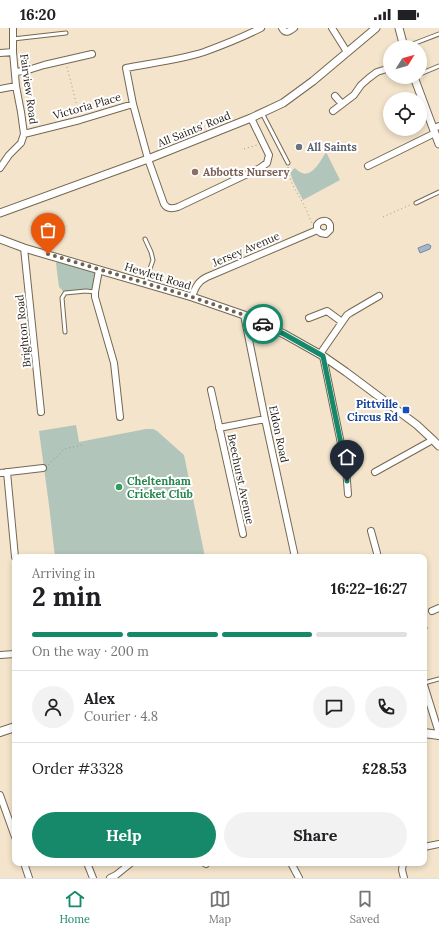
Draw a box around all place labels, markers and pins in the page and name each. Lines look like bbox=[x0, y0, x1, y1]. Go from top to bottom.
place label: All Saints bbox=[307, 140, 357, 154]
marker: All Saints bbox=[294, 142, 304, 152]
place label: Abbotts Nursery bbox=[203, 165, 290, 179]
marker: Abbotts Nursery bbox=[190, 167, 200, 177]
pin bbox=[31, 213, 65, 254]
place label: Pittville Circus Rd bbox=[347, 397, 398, 424]
marker: Pittville Circus Rd bbox=[401, 405, 411, 415]
pin bbox=[330, 440, 364, 481]
place label: Cheltenham Cricket Club bbox=[127, 474, 193, 501]
marker: Cheltenham Cricket Club bbox=[114, 482, 124, 492]

